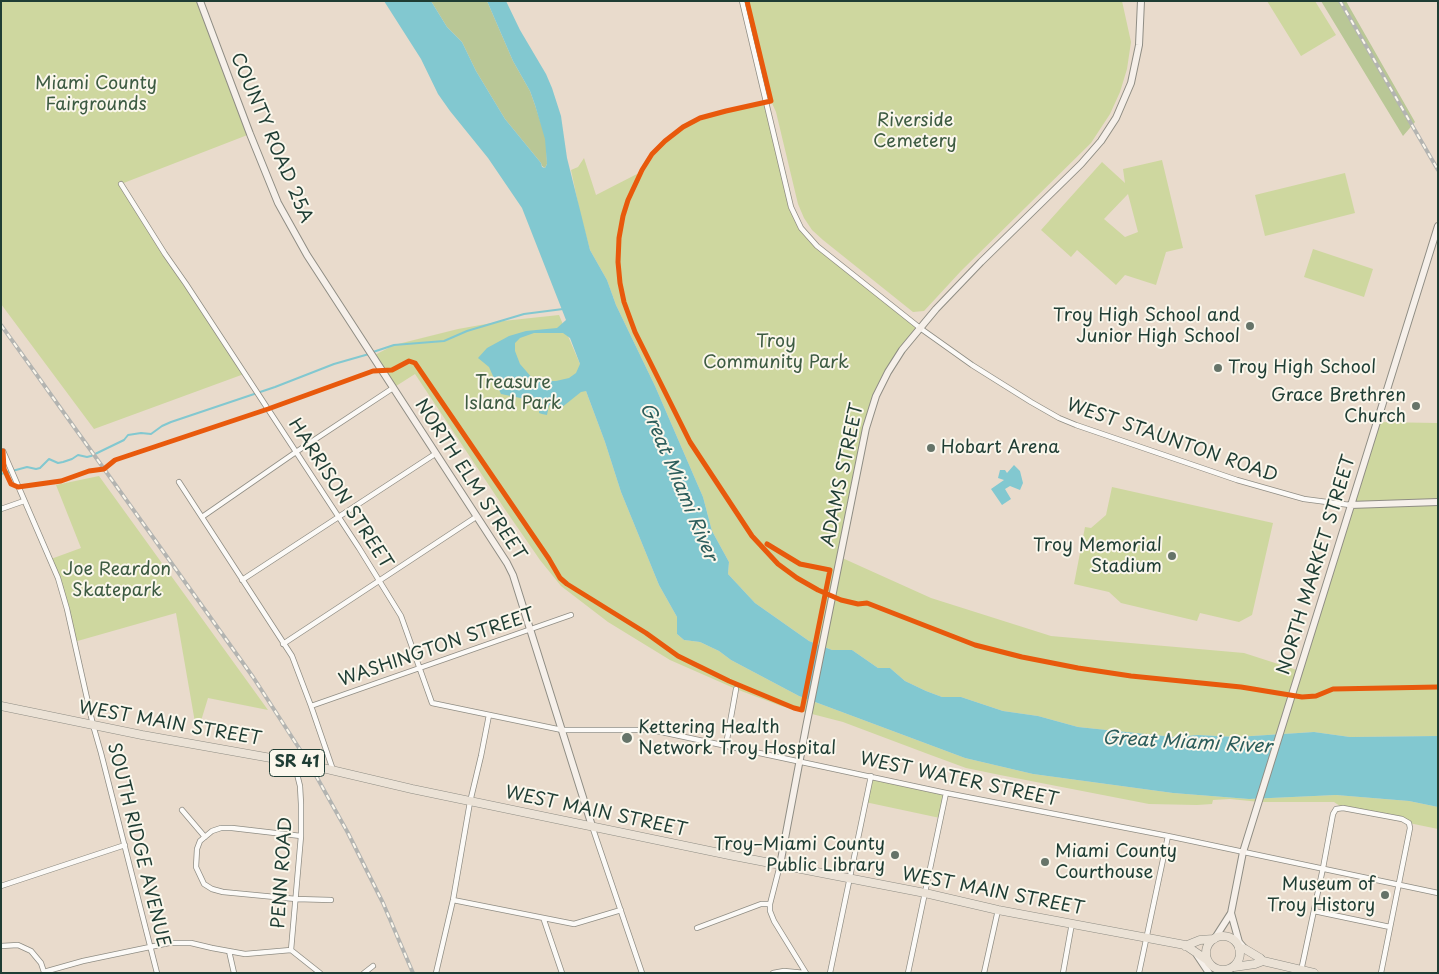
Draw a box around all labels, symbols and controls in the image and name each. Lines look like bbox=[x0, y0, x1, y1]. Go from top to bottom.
street label: COUNTY ROAD 25A bbox=[225, 50, 317, 226]
park label: Miami County Fairgrounds bbox=[35, 73, 157, 116]
park label: Riverside Cemetery bbox=[873, 110, 957, 152]
place label: Troy High School and Junior High School bbox=[1053, 305, 1240, 348]
marker: Troy High School and Junior High School bbox=[1244, 320, 1256, 332]
park label: Troy Community Park bbox=[703, 331, 849, 374]
place label: Troy High School bbox=[1228, 357, 1376, 379]
marker: Troy High School bbox=[1212, 362, 1224, 374]
park label: Treasure Island Park bbox=[464, 372, 562, 414]
place label: Grace Brethren Church bbox=[1271, 385, 1406, 428]
street label: NORTH ELM STREET bbox=[410, 395, 530, 565]
street label: WEST STAUNTON ROAD bbox=[1064, 395, 1280, 487]
water label: Great Miami River bbox=[634, 399, 722, 565]
marker: Grace Brethren Church bbox=[1410, 400, 1422, 412]
street label: ADAMS STREET bbox=[817, 401, 869, 549]
street label: HARRISON STREET bbox=[283, 415, 397, 573]
place label: Hobart Arena bbox=[941, 437, 1059, 459]
marker: Hobart Arena bbox=[925, 442, 937, 454]
street label: NORTH MARKET STREET bbox=[1273, 453, 1361, 677]
place label: Troy Memorial Stadium bbox=[1033, 535, 1162, 578]
marker: Troy Memorial Stadium bbox=[1166, 550, 1178, 562]
park label: Joe Reardon Skatepark bbox=[63, 559, 171, 602]
street label: WASHINGTON STREET bbox=[336, 604, 538, 692]
street label: WEST MAIN STREET bbox=[77, 697, 263, 751]
place label: Kettering Health Network Troy Hospital bbox=[638, 717, 836, 760]
water label: Great Miami River bbox=[1102, 727, 1272, 759]
marker: Kettering Health Network Troy Hospital bbox=[620, 731, 634, 745]
street label: SOUTH RIDGE AVENUE bbox=[102, 741, 174, 949]
street label: WEST WATER STREET bbox=[858, 748, 1060, 812]
road number: SR 41 bbox=[270, 750, 324, 776]
street label: WEST MAIN STREET bbox=[503, 782, 689, 842]
street label: PENN ROAD bbox=[268, 816, 298, 930]
place label: Troy–Miami County Public Library bbox=[714, 834, 885, 876]
place label: Miami County Courthouse bbox=[1055, 841, 1177, 884]
marker: Troy–Miami County Public Library bbox=[889, 849, 901, 861]
marker: Miami County Courthouse bbox=[1039, 856, 1051, 868]
street label: WEST MAIN STREET bbox=[900, 864, 1086, 920]
place label: Museum of Troy History bbox=[1267, 874, 1375, 916]
marker: Museum of Troy History bbox=[1379, 889, 1391, 901]

